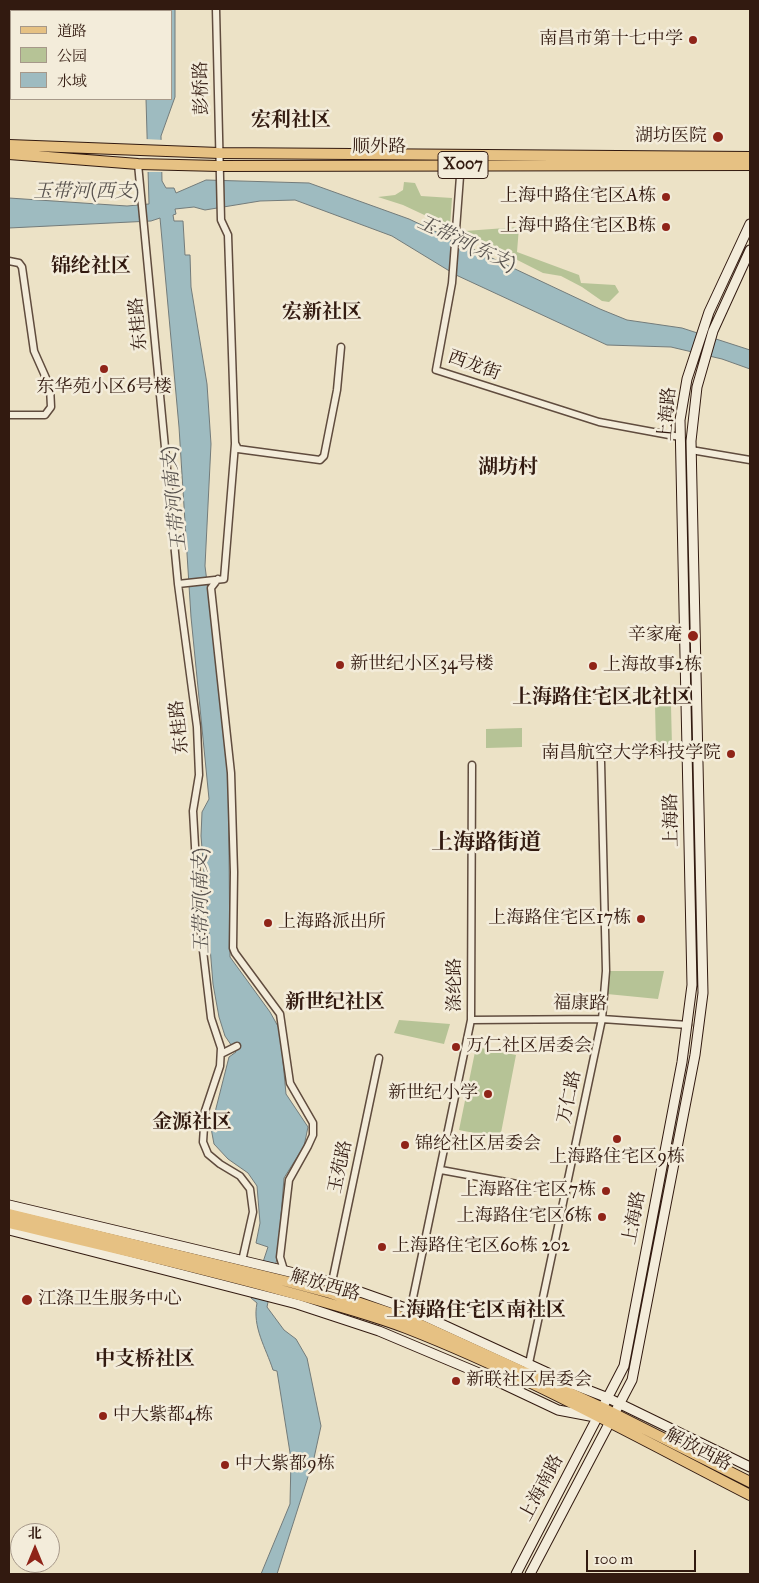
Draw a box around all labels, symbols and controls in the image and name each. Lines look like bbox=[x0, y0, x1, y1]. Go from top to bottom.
legend bbox=[10, 10, 172, 100]
text: 道路 bbox=[57, 22, 87, 40]
place label: 南昌市第十七中学 bbox=[539, 29, 683, 51]
marker: 南昌市第十七中学 bbox=[687, 34, 699, 46]
text: 公园 bbox=[57, 47, 87, 65]
street label: 彭桥路 bbox=[191, 61, 213, 115]
text: 水域 bbox=[57, 72, 87, 90]
district label: 宏利社区 bbox=[251, 109, 331, 133]
place label: 湖坊医院 bbox=[635, 126, 707, 148]
marker: 湖坊医院 bbox=[711, 130, 725, 144]
street label: 顺外路 bbox=[352, 137, 406, 159]
road number: X007 bbox=[438, 152, 488, 178]
water label: 玉带河(西支) bbox=[33, 181, 139, 203]
place label: 上海中路住宅区A栋 bbox=[500, 186, 656, 208]
marker: 上海中路住宅区A栋 bbox=[660, 191, 672, 203]
water label: 玉带河(东支) bbox=[413, 211, 519, 277]
place label: 上海中路住宅区B栋 bbox=[500, 216, 656, 238]
marker: 上海中路住宅区B栋 bbox=[660, 221, 672, 233]
district label: 锦纶社区 bbox=[51, 255, 131, 279]
street label: 东桂路 bbox=[126, 296, 152, 352]
district label: 宏新社区 bbox=[282, 301, 362, 325]
street label: 西龙街 bbox=[445, 347, 503, 385]
marker: 东华苑小区6号楼 bbox=[98, 363, 110, 375]
place label: 东华苑小区6号楼 bbox=[36, 377, 172, 399]
street label: 上海路 bbox=[655, 386, 681, 442]
water label: 玉带河(南支) bbox=[158, 445, 192, 553]
district label: 湖坊村 bbox=[478, 456, 538, 480]
place label: 辛家庵 bbox=[628, 625, 682, 647]
marker: 辛家庵 bbox=[686, 629, 700, 643]
place label: 新世纪小区34号楼 bbox=[350, 654, 493, 676]
place label: 上海故事2栋 bbox=[603, 655, 702, 677]
marker: 新世纪小区34号楼 bbox=[334, 659, 346, 671]
marker: 上海故事2栋 bbox=[587, 660, 599, 672]
district label: 上海路住宅区北社区 bbox=[512, 686, 692, 710]
street label: 东桂路 bbox=[166, 699, 194, 755]
place label: 南昌航空大学科技学院 bbox=[541, 743, 721, 765]
marker: 南昌航空大学科技学院 bbox=[725, 748, 737, 760]
street label: 上海路 bbox=[661, 793, 683, 847]
district label: 上海路街道 bbox=[431, 831, 541, 857]
water label: 玉带河(南支) bbox=[190, 848, 214, 954]
place label: 上海路住宅区17栋 bbox=[488, 908, 631, 930]
place label: 上海路派出所 bbox=[278, 912, 386, 934]
marker: 上海路住宅区17栋 bbox=[635, 913, 647, 925]
marker: 上海路派出所 bbox=[262, 917, 274, 929]
street label: 涤纶路 bbox=[445, 958, 467, 1012]
district label: 新世纪社区 bbox=[285, 991, 385, 1015]
street label: 福康路 bbox=[553, 993, 607, 1015]
place label: 万仁社区居委会 bbox=[466, 1036, 592, 1058]
marker: 万仁社区居委会 bbox=[450, 1041, 462, 1053]
street label: 万仁路 bbox=[554, 1068, 586, 1126]
place label: 新世纪小学 bbox=[388, 1083, 478, 1105]
marker: 新世纪小学 bbox=[482, 1088, 494, 1100]
district label: 金源社区 bbox=[152, 1111, 232, 1135]
marker: 上海路住宅区9栋 bbox=[611, 1133, 623, 1145]
place label: 锦纶社区居委会 bbox=[415, 1134, 541, 1156]
street label: 玉苑路 bbox=[325, 1138, 357, 1196]
marker: 锦纶社区居委会 bbox=[399, 1139, 411, 1151]
place label: 上海路住宅区9栋 bbox=[549, 1147, 685, 1169]
place label: 上海路住宅区7栋 bbox=[460, 1180, 596, 1202]
marker: 上海路住宅区7栋 bbox=[600, 1185, 612, 1197]
street label: 上海路 bbox=[619, 1189, 651, 1247]
place label: 上海路住宅区6栋 bbox=[457, 1206, 592, 1228]
marker: 上海路住宅区6栋 bbox=[596, 1211, 608, 1223]
place label: 上海路住宅区60栋 202 bbox=[392, 1236, 570, 1258]
marker: 上海路住宅区60栋 202 bbox=[376, 1241, 388, 1253]
street label: 解放西路 bbox=[287, 1266, 363, 1306]
place label: 江涤卫生服务中心 bbox=[38, 1289, 182, 1311]
marker: 江涤卫生服务中心 bbox=[20, 1293, 34, 1307]
district label: 上海路住宅区南社区 bbox=[386, 1299, 566, 1323]
district label: 中支桥社区 bbox=[95, 1348, 195, 1372]
place label: 新联社区居委会 bbox=[466, 1370, 592, 1392]
marker: 新联社区居委会 bbox=[450, 1375, 462, 1387]
place label: 中大紫都4栋 bbox=[113, 1405, 213, 1427]
marker: 中大紫都4栋 bbox=[97, 1410, 109, 1422]
street label: 解放西路 bbox=[661, 1424, 735, 1476]
street label: 上海南路 bbox=[516, 1451, 568, 1525]
place label: 中大紫都9栋 bbox=[235, 1454, 335, 1476]
marker: 中大紫都9栋 bbox=[219, 1459, 231, 1471]
north arrow bbox=[10, 1523, 60, 1573]
text: 北 bbox=[28, 1525, 42, 1542]
scale bar bbox=[589, 1540, 699, 1572]
text: 100 m bbox=[594, 1550, 633, 1568]

